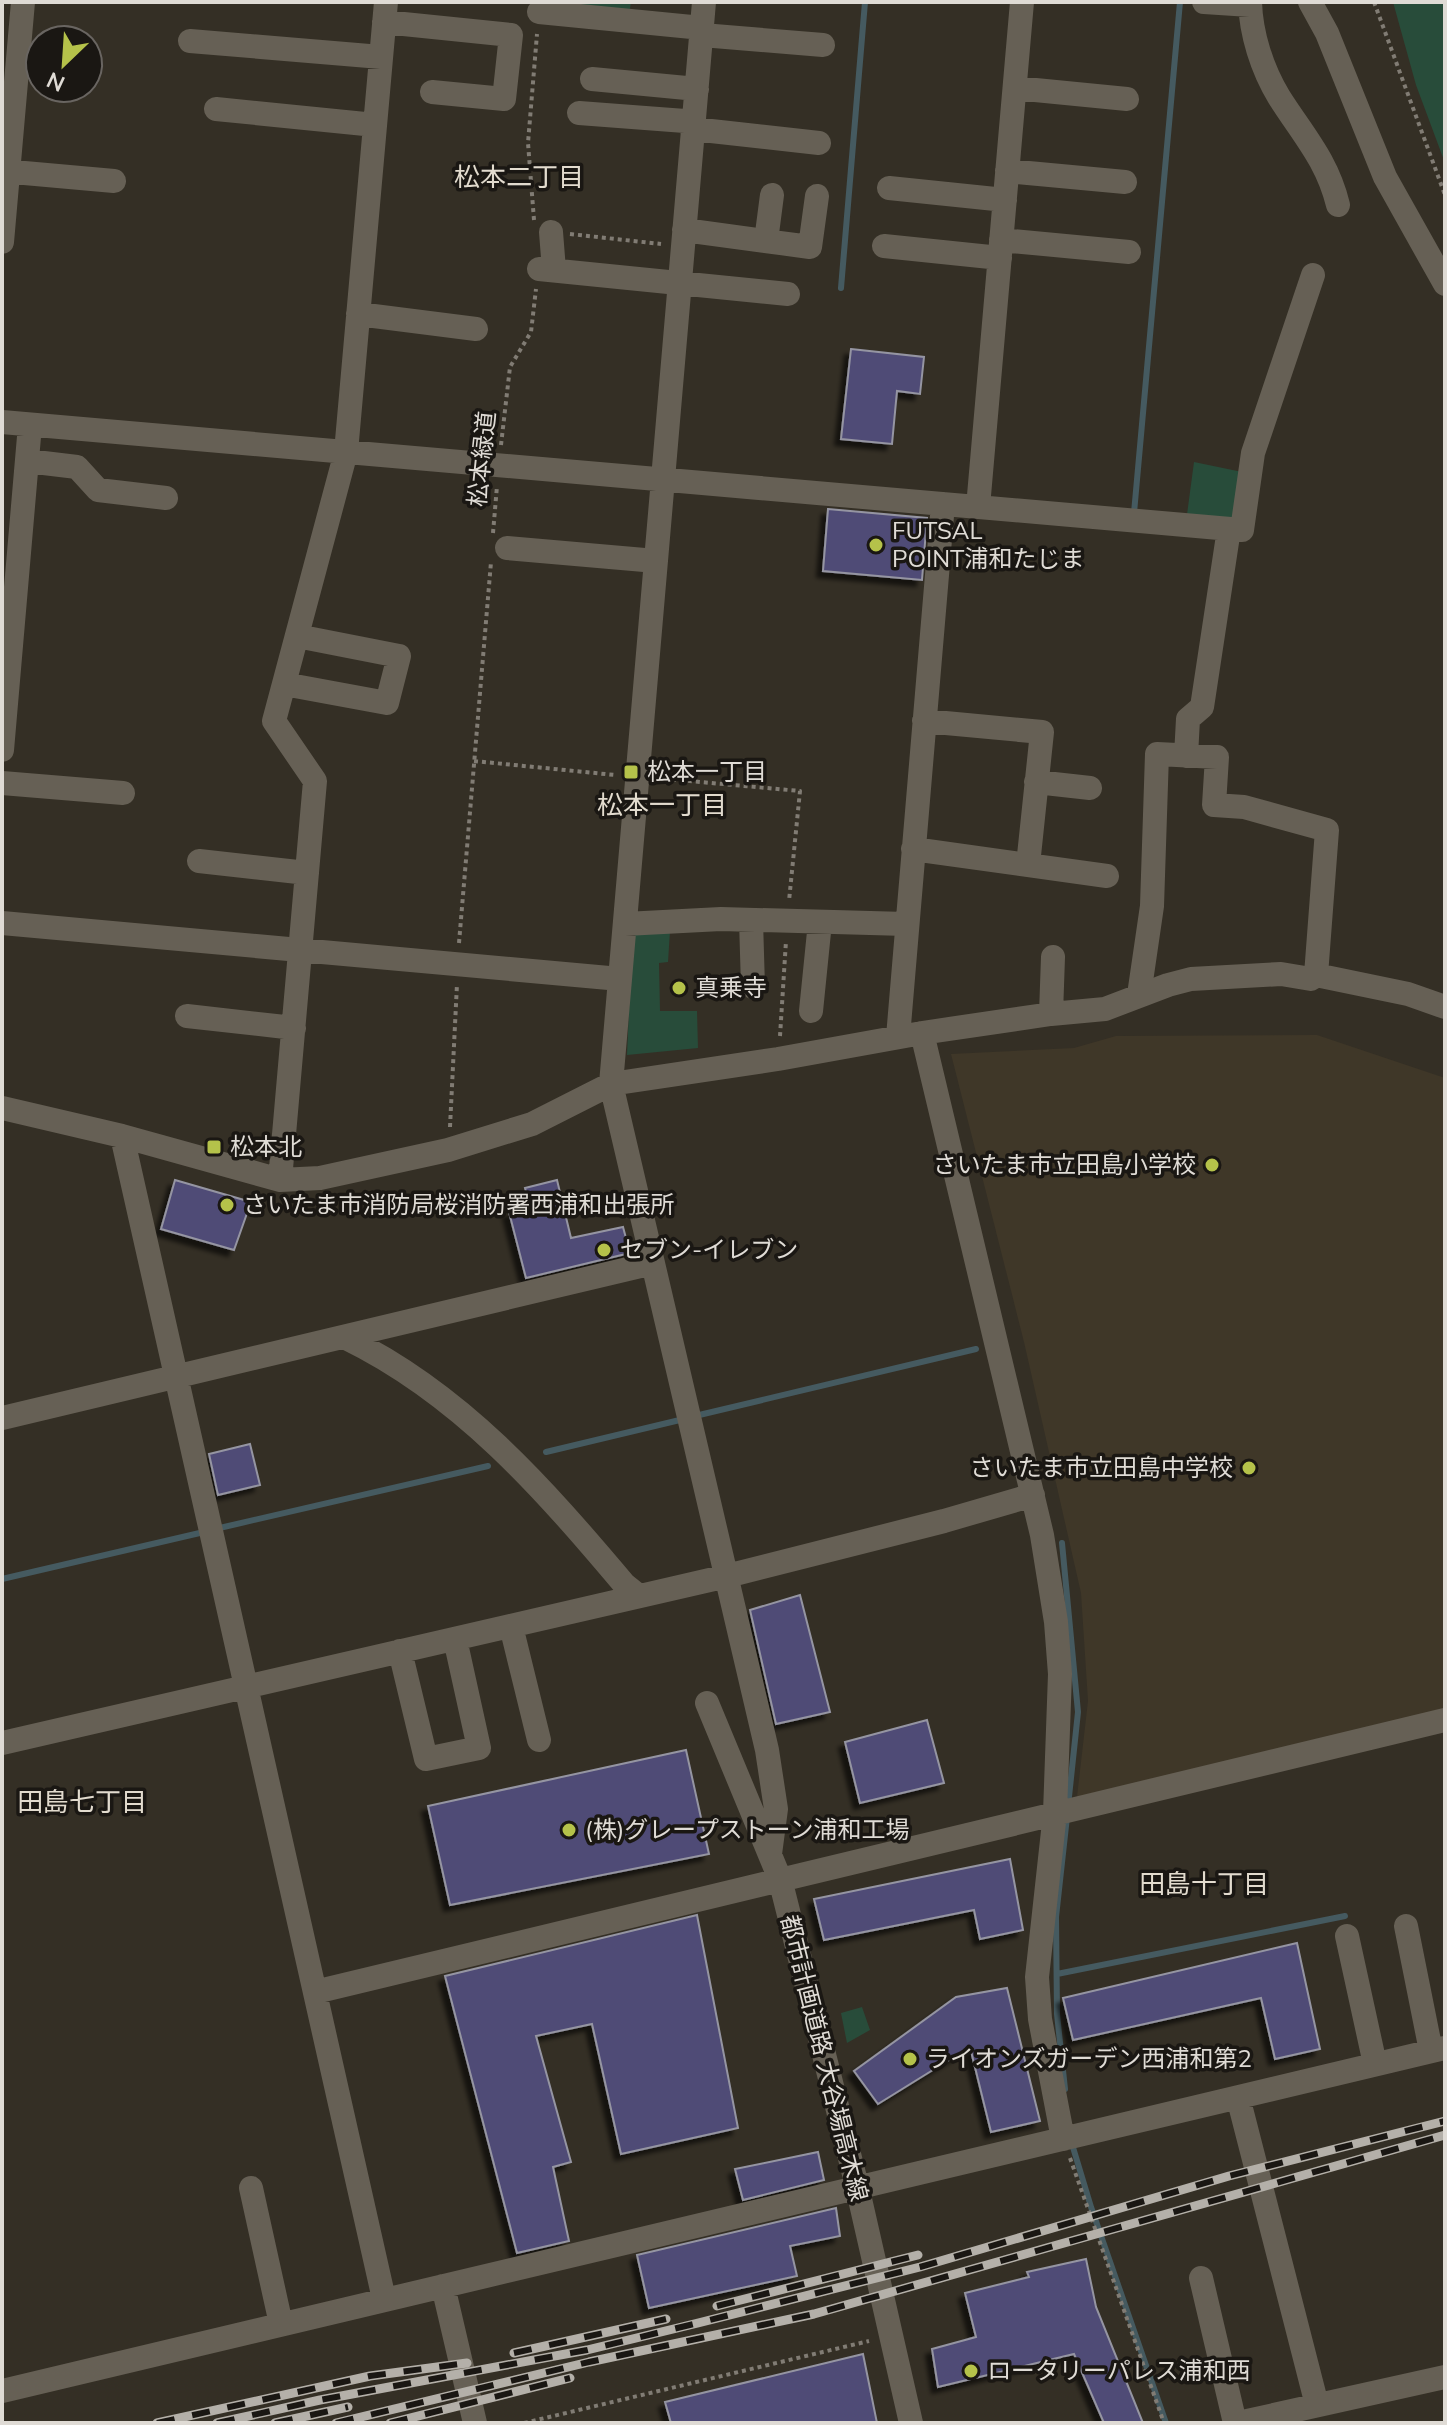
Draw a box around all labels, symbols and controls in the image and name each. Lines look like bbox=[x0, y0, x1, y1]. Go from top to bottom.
north arrow bbox=[24, 24, 104, 104]
text: N bbox=[42, 66, 69, 98]
district label: 松本二丁目 bbox=[454, 160, 584, 193]
street label: 松本緑道 bbox=[461, 410, 501, 508]
place label: FUTSAL POINT浦和たじま bbox=[892, 515, 1085, 573]
marker: FUTSAL POINT浦和たじま bbox=[867, 536, 885, 554]
place label: 松本一丁目 bbox=[647, 756, 767, 786]
marker: 松本一丁目 bbox=[622, 763, 640, 781]
district label: 松本一丁目 bbox=[597, 788, 727, 821]
place label: 真乗寺 bbox=[695, 972, 767, 1002]
marker: 真乗寺 bbox=[670, 979, 688, 997]
place label: 松本北 bbox=[230, 1131, 302, 1161]
marker: 松本北 bbox=[205, 1138, 223, 1156]
place label: さいたま市立田島小学校 bbox=[933, 1149, 1196, 1179]
marker: さいたま市立田島小学校 bbox=[1203, 1156, 1221, 1174]
place label: さいたま市消防局桜消防署西浦和出張所 bbox=[243, 1189, 674, 1219]
marker: さいたま市消防局桜消防署西浦和出張所 bbox=[218, 1196, 236, 1214]
place label: セブン-イレブン bbox=[620, 1234, 798, 1264]
marker: セブン-イレブン bbox=[595, 1241, 613, 1259]
place label: さいたま市立田島中学校 bbox=[970, 1452, 1233, 1482]
marker: さいたま市立田島中学校 bbox=[1240, 1459, 1258, 1477]
district label: 田島七丁目 bbox=[17, 1785, 147, 1818]
place label: (株)グレープストーン浦和工場 bbox=[585, 1814, 910, 1844]
marker: (株)グレープストーン浦和工場 bbox=[560, 1821, 578, 1839]
district label: 田島十丁目 bbox=[1139, 1867, 1269, 1900]
street label: 都市計画道路 大谷場高木線 bbox=[775, 1911, 875, 2204]
place label: ライオンズガーデン西浦和第2 bbox=[926, 2043, 1252, 2073]
marker: ライオンズガーデン西浦和第2 bbox=[901, 2050, 919, 2068]
place label: ロータリーパレス浦和西 bbox=[987, 2355, 1251, 2385]
marker: ロータリーパレス浦和西 bbox=[962, 2362, 980, 2380]

